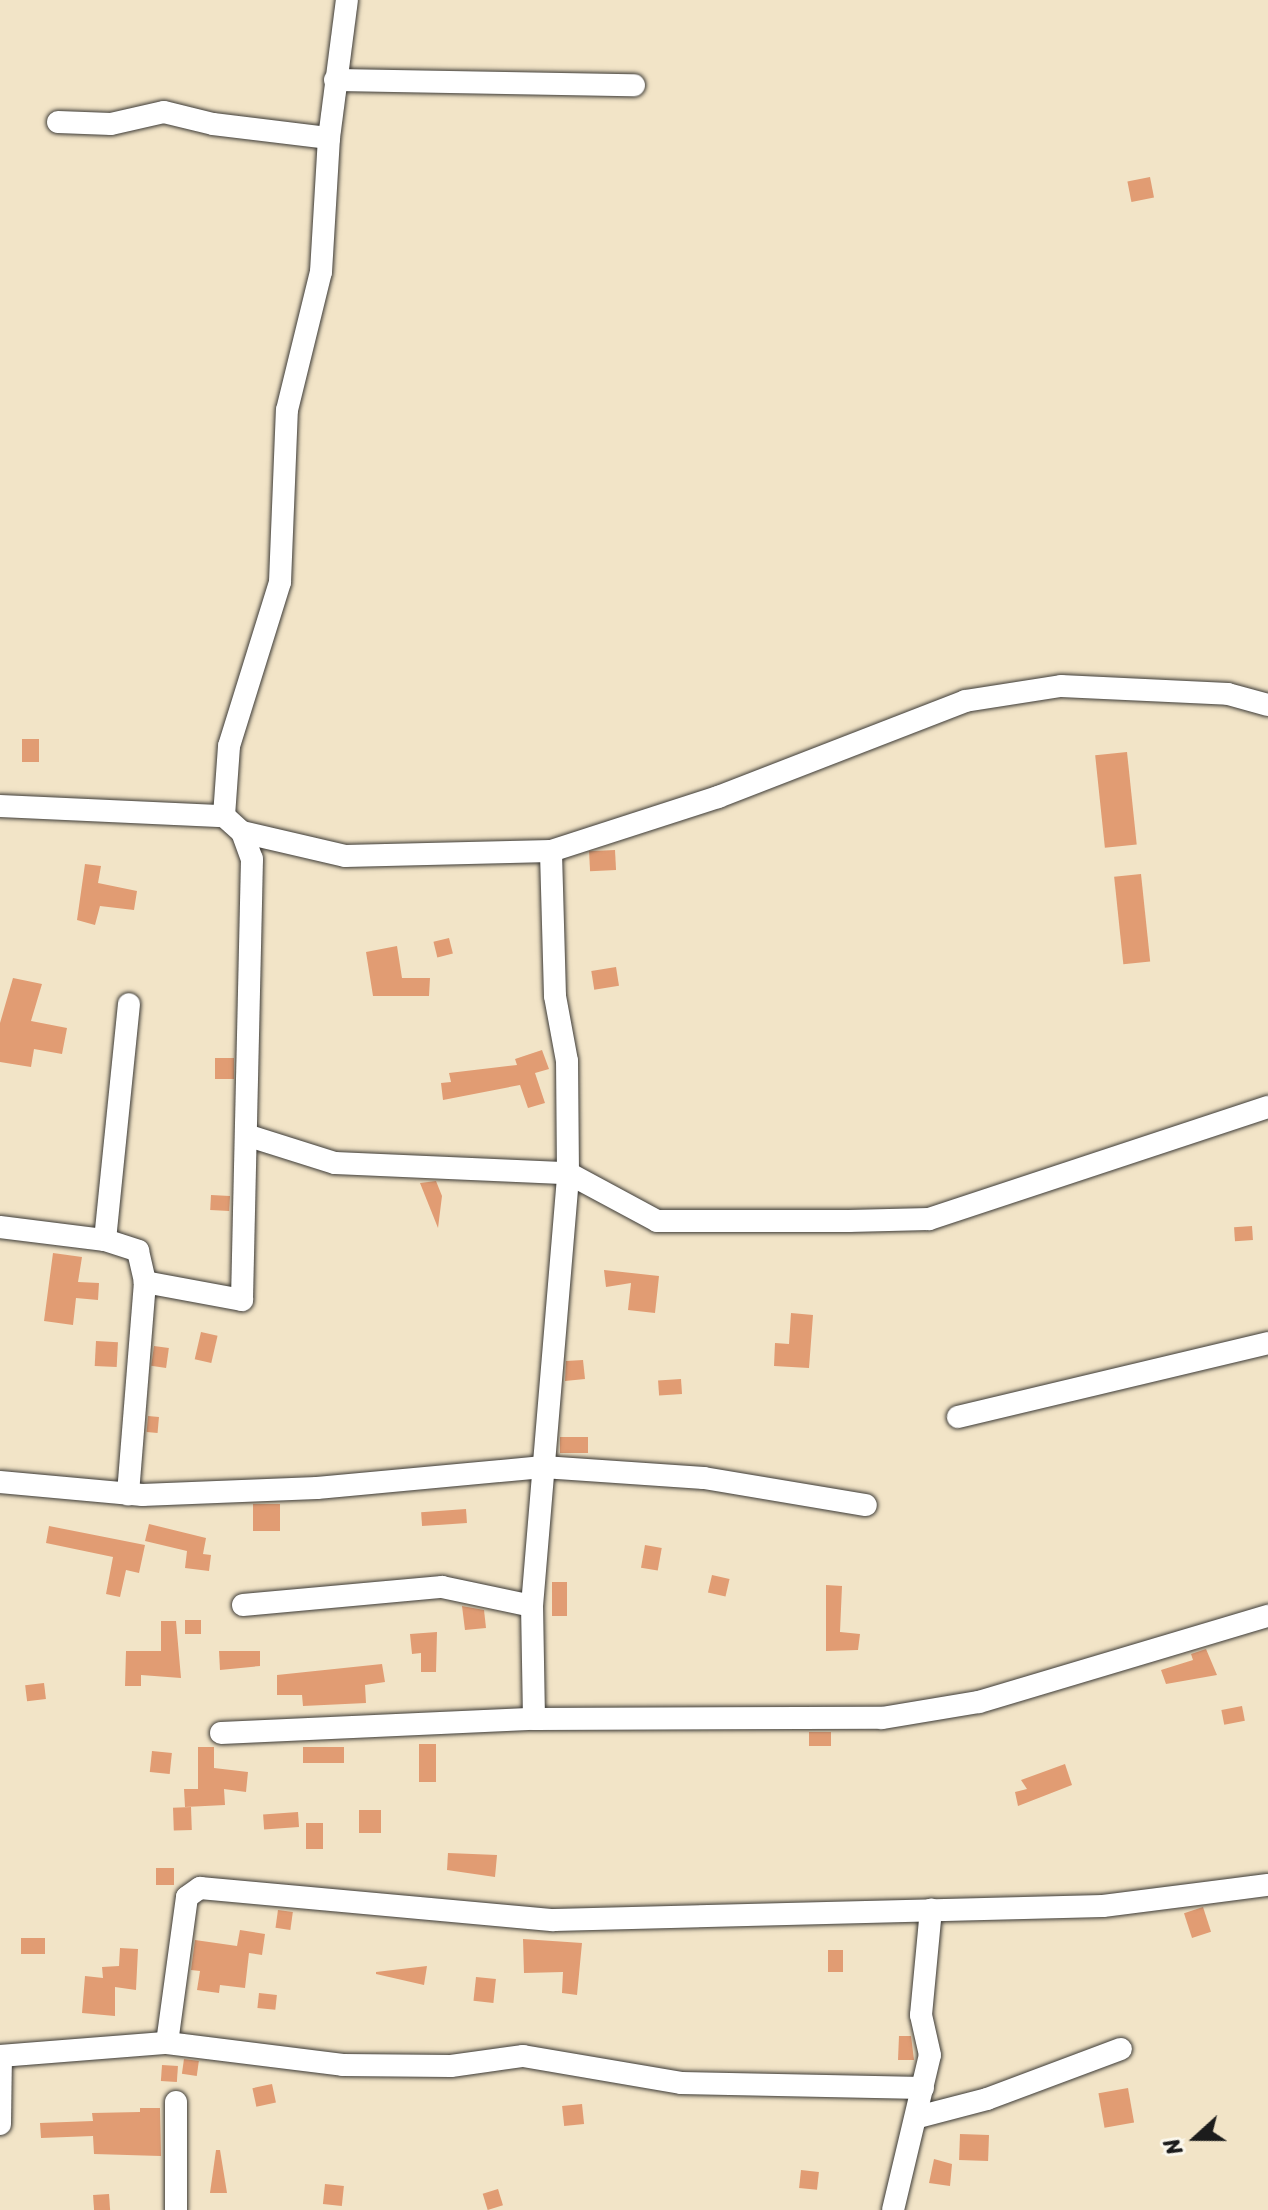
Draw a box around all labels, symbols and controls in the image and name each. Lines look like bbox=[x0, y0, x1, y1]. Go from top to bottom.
north arrow bbox=[1156, 2098, 1236, 2178]
text: N bbox=[1152, 2133, 1194, 2161]

